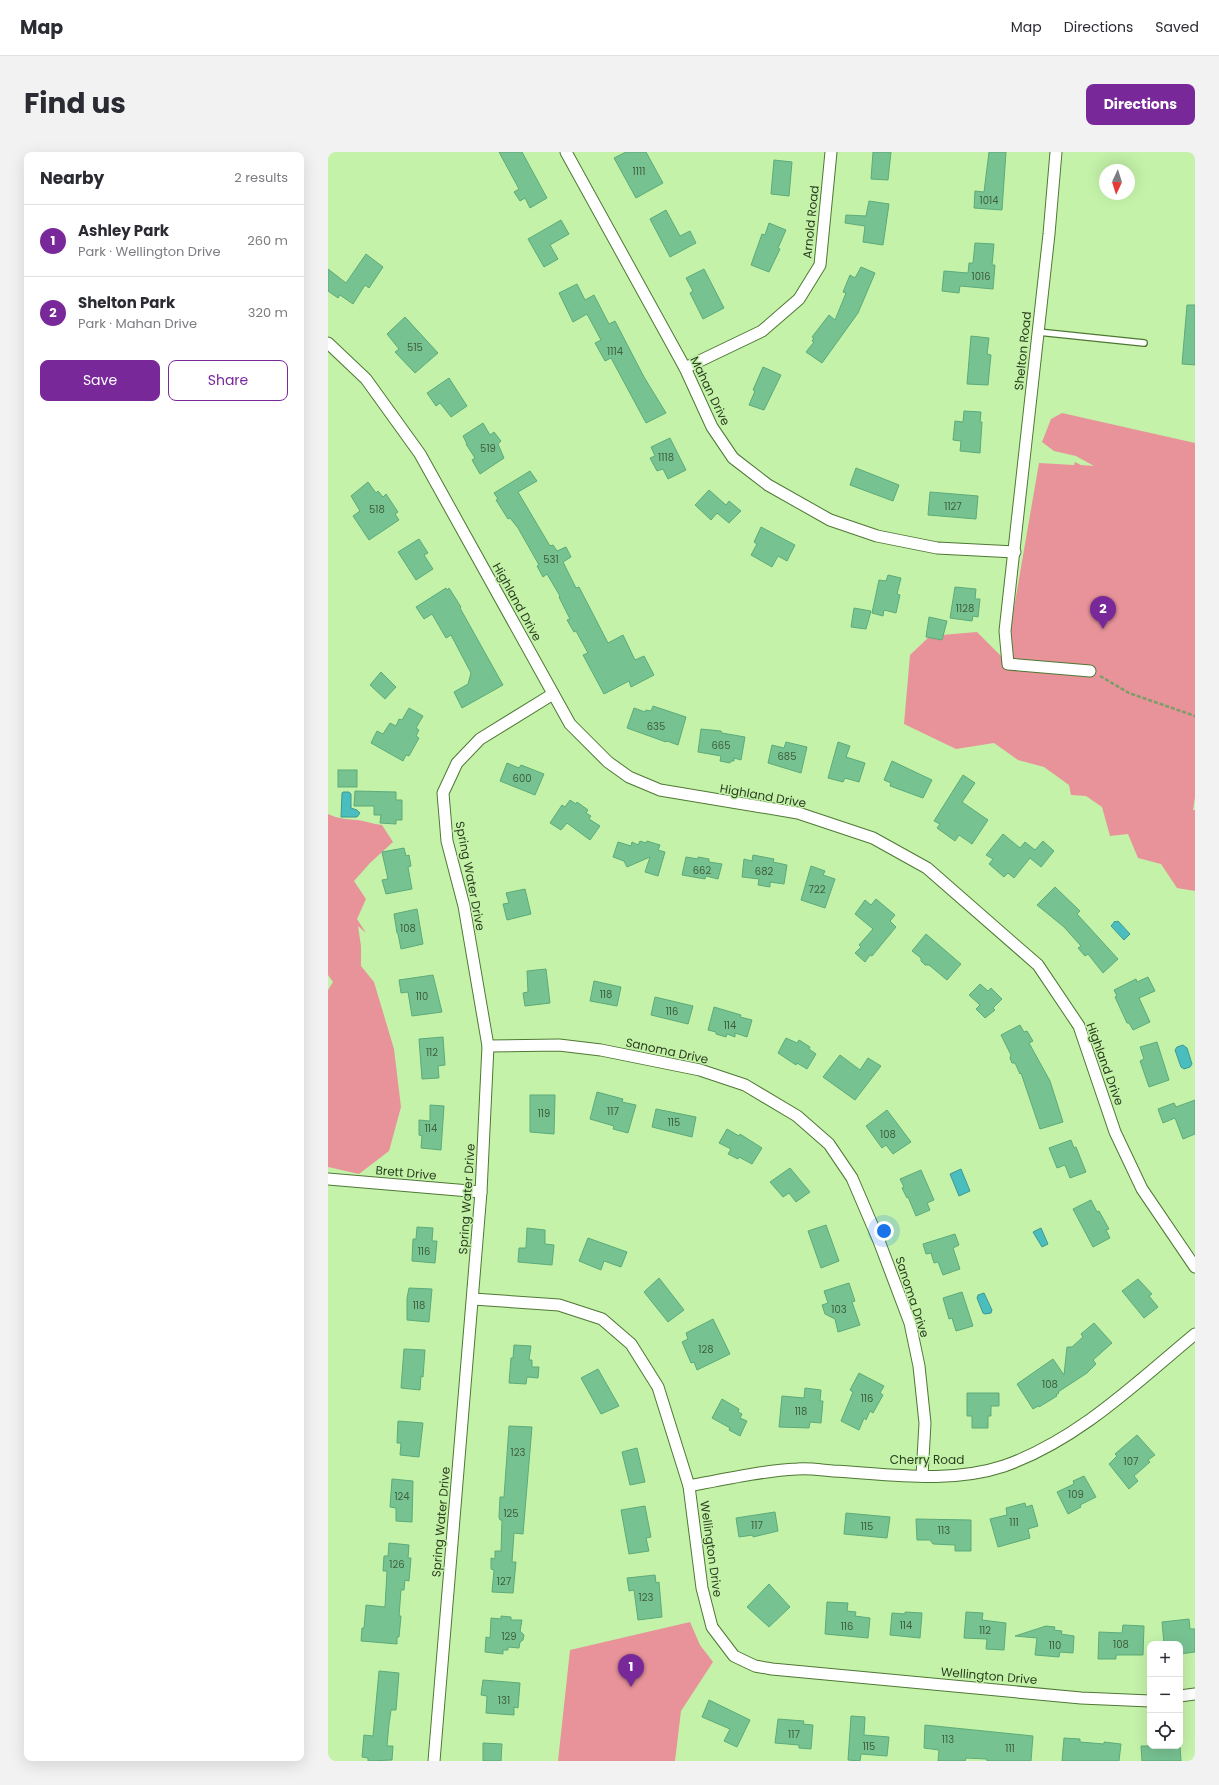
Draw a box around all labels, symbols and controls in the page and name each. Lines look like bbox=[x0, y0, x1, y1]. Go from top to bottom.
text: Map bbox=[20, 14, 63, 41]
text: Map bbox=[1011, 17, 1042, 37]
text: Directions bbox=[1064, 17, 1133, 37]
text: Saved bbox=[1155, 17, 1199, 37]
text: Find us bbox=[24, 84, 126, 123]
button: Directions bbox=[1086, 84, 1195, 125]
house number: 1111 bbox=[633, 164, 645, 179]
north arrow bbox=[1099, 164, 1135, 200]
text: Nearby bbox=[40, 166, 104, 190]
text: 2 results bbox=[234, 168, 288, 187]
street label: Arnold Road bbox=[798, 185, 823, 259]
house number: 1014 bbox=[980, 193, 998, 208]
text: Ashley Park bbox=[78, 220, 169, 241]
text: 1 bbox=[51, 231, 55, 250]
text: 260 m bbox=[247, 231, 288, 250]
text: Park · Wellington Drive bbox=[78, 242, 220, 261]
house number: 1016 bbox=[971, 269, 991, 284]
text: Shelton Park bbox=[78, 292, 175, 313]
text: 2 bbox=[49, 303, 57, 322]
text: 320 m bbox=[248, 303, 288, 322]
street label: Shelton Road bbox=[1010, 311, 1035, 391]
text: Park · Mahan Drive bbox=[78, 314, 197, 333]
house number: 515 bbox=[407, 340, 423, 355]
house number: 1114 bbox=[607, 344, 623, 359]
street label: Mahan Drive bbox=[686, 353, 735, 428]
button: Save bbox=[40, 360, 160, 401]
button: Share bbox=[168, 360, 288, 401]
house number: 519 bbox=[480, 441, 496, 456]
house number: 1118 bbox=[658, 450, 674, 465]
house number: 1127 bbox=[944, 499, 962, 514]
house number: 518 bbox=[369, 502, 385, 517]
house number: 531 bbox=[543, 552, 559, 567]
street label: Highland Drive bbox=[489, 560, 546, 644]
pin: 2 bbox=[1090, 596, 1116, 629]
house number: 1128 bbox=[956, 601, 974, 616]
house number: 635 bbox=[647, 719, 665, 734]
house number: 665 bbox=[712, 738, 730, 753]
house number: 685 bbox=[778, 749, 796, 764]
house number: 600 bbox=[513, 771, 531, 786]
street label: Highland Drive bbox=[719, 780, 808, 811]
street label: Spring Water Drive bbox=[452, 820, 489, 932]
house number: 662 bbox=[693, 863, 711, 878]
house number: 682 bbox=[755, 864, 773, 879]
house number: 722 bbox=[809, 882, 826, 897]
house number: 108 bbox=[400, 921, 416, 936]
house number: 118 bbox=[600, 987, 612, 1002]
house number: 110 bbox=[416, 989, 428, 1004]
house number: 116 bbox=[666, 1004, 678, 1019]
house number: 114 bbox=[724, 1018, 736, 1033]
street label: Highland Drive bbox=[1083, 1020, 1128, 1108]
street label: Sanoma Drive bbox=[624, 1033, 710, 1068]
house number: 112 bbox=[426, 1045, 438, 1060]
house number: 117 bbox=[607, 1104, 619, 1119]
house number: 119 bbox=[538, 1106, 550, 1121]
house number: 115 bbox=[668, 1115, 680, 1130]
house number: 114 bbox=[425, 1121, 437, 1136]
house number: 108 bbox=[880, 1127, 896, 1142]
street label: Spring Water Drive bbox=[454, 1143, 479, 1255]
street label: Brett Drive bbox=[375, 1161, 437, 1184]
your location bbox=[874, 1221, 894, 1241]
house number: 116 bbox=[418, 1244, 430, 1259]
street label: Sanoma Drive bbox=[891, 1254, 934, 1340]
house number: 118 bbox=[413, 1298, 425, 1313]
house number: 103 bbox=[831, 1302, 847, 1317]
house number: 128 bbox=[698, 1342, 714, 1357]
house number: 108 bbox=[1042, 1377, 1058, 1392]
house number: 116 bbox=[861, 1391, 873, 1406]
house number: 118 bbox=[795, 1404, 807, 1419]
house number: 123 bbox=[511, 1445, 526, 1460]
street label: Cherry Road bbox=[890, 1451, 964, 1468]
house number: 107 bbox=[1124, 1454, 1139, 1469]
street label: Spring Water Drive bbox=[427, 1466, 454, 1578]
house number: 109 bbox=[1068, 1487, 1084, 1502]
house number: 124 bbox=[394, 1489, 410, 1504]
street label: Wellington Drive bbox=[696, 1500, 727, 1598]
house number: 125 bbox=[503, 1506, 519, 1521]
house number: 111 bbox=[1009, 1515, 1019, 1530]
house number: 117 bbox=[751, 1518, 763, 1533]
house number: 115 bbox=[861, 1519, 873, 1534]
house number: 113 bbox=[938, 1523, 950, 1538]
house number: 126 bbox=[389, 1557, 405, 1572]
house number: 127 bbox=[497, 1574, 512, 1589]
house number: 123 bbox=[639, 1590, 654, 1605]
house number: 114 bbox=[900, 1618, 912, 1633]
house number: 116 bbox=[841, 1619, 853, 1634]
house number: 112 bbox=[979, 1623, 991, 1638]
house number: 129 bbox=[501, 1629, 517, 1644]
house number: 108 bbox=[1113, 1637, 1129, 1652]
house number: 110 bbox=[1049, 1638, 1061, 1653]
map controls bbox=[1147, 1641, 1183, 1749]
button: + bbox=[1147, 1641, 1183, 1677]
pin: 1 bbox=[618, 1654, 644, 1687]
street label: Wellington Drive bbox=[940, 1663, 1038, 1688]
button: − bbox=[1147, 1677, 1183, 1713]
house number: 131 bbox=[498, 1693, 510, 1708]
button: locate bbox=[1147, 1713, 1183, 1749]
house number: 117 bbox=[788, 1727, 800, 1742]
house number: 113 bbox=[942, 1732, 954, 1747]
house number: 115 bbox=[863, 1739, 875, 1754]
house number: 111 bbox=[1005, 1741, 1015, 1756]

